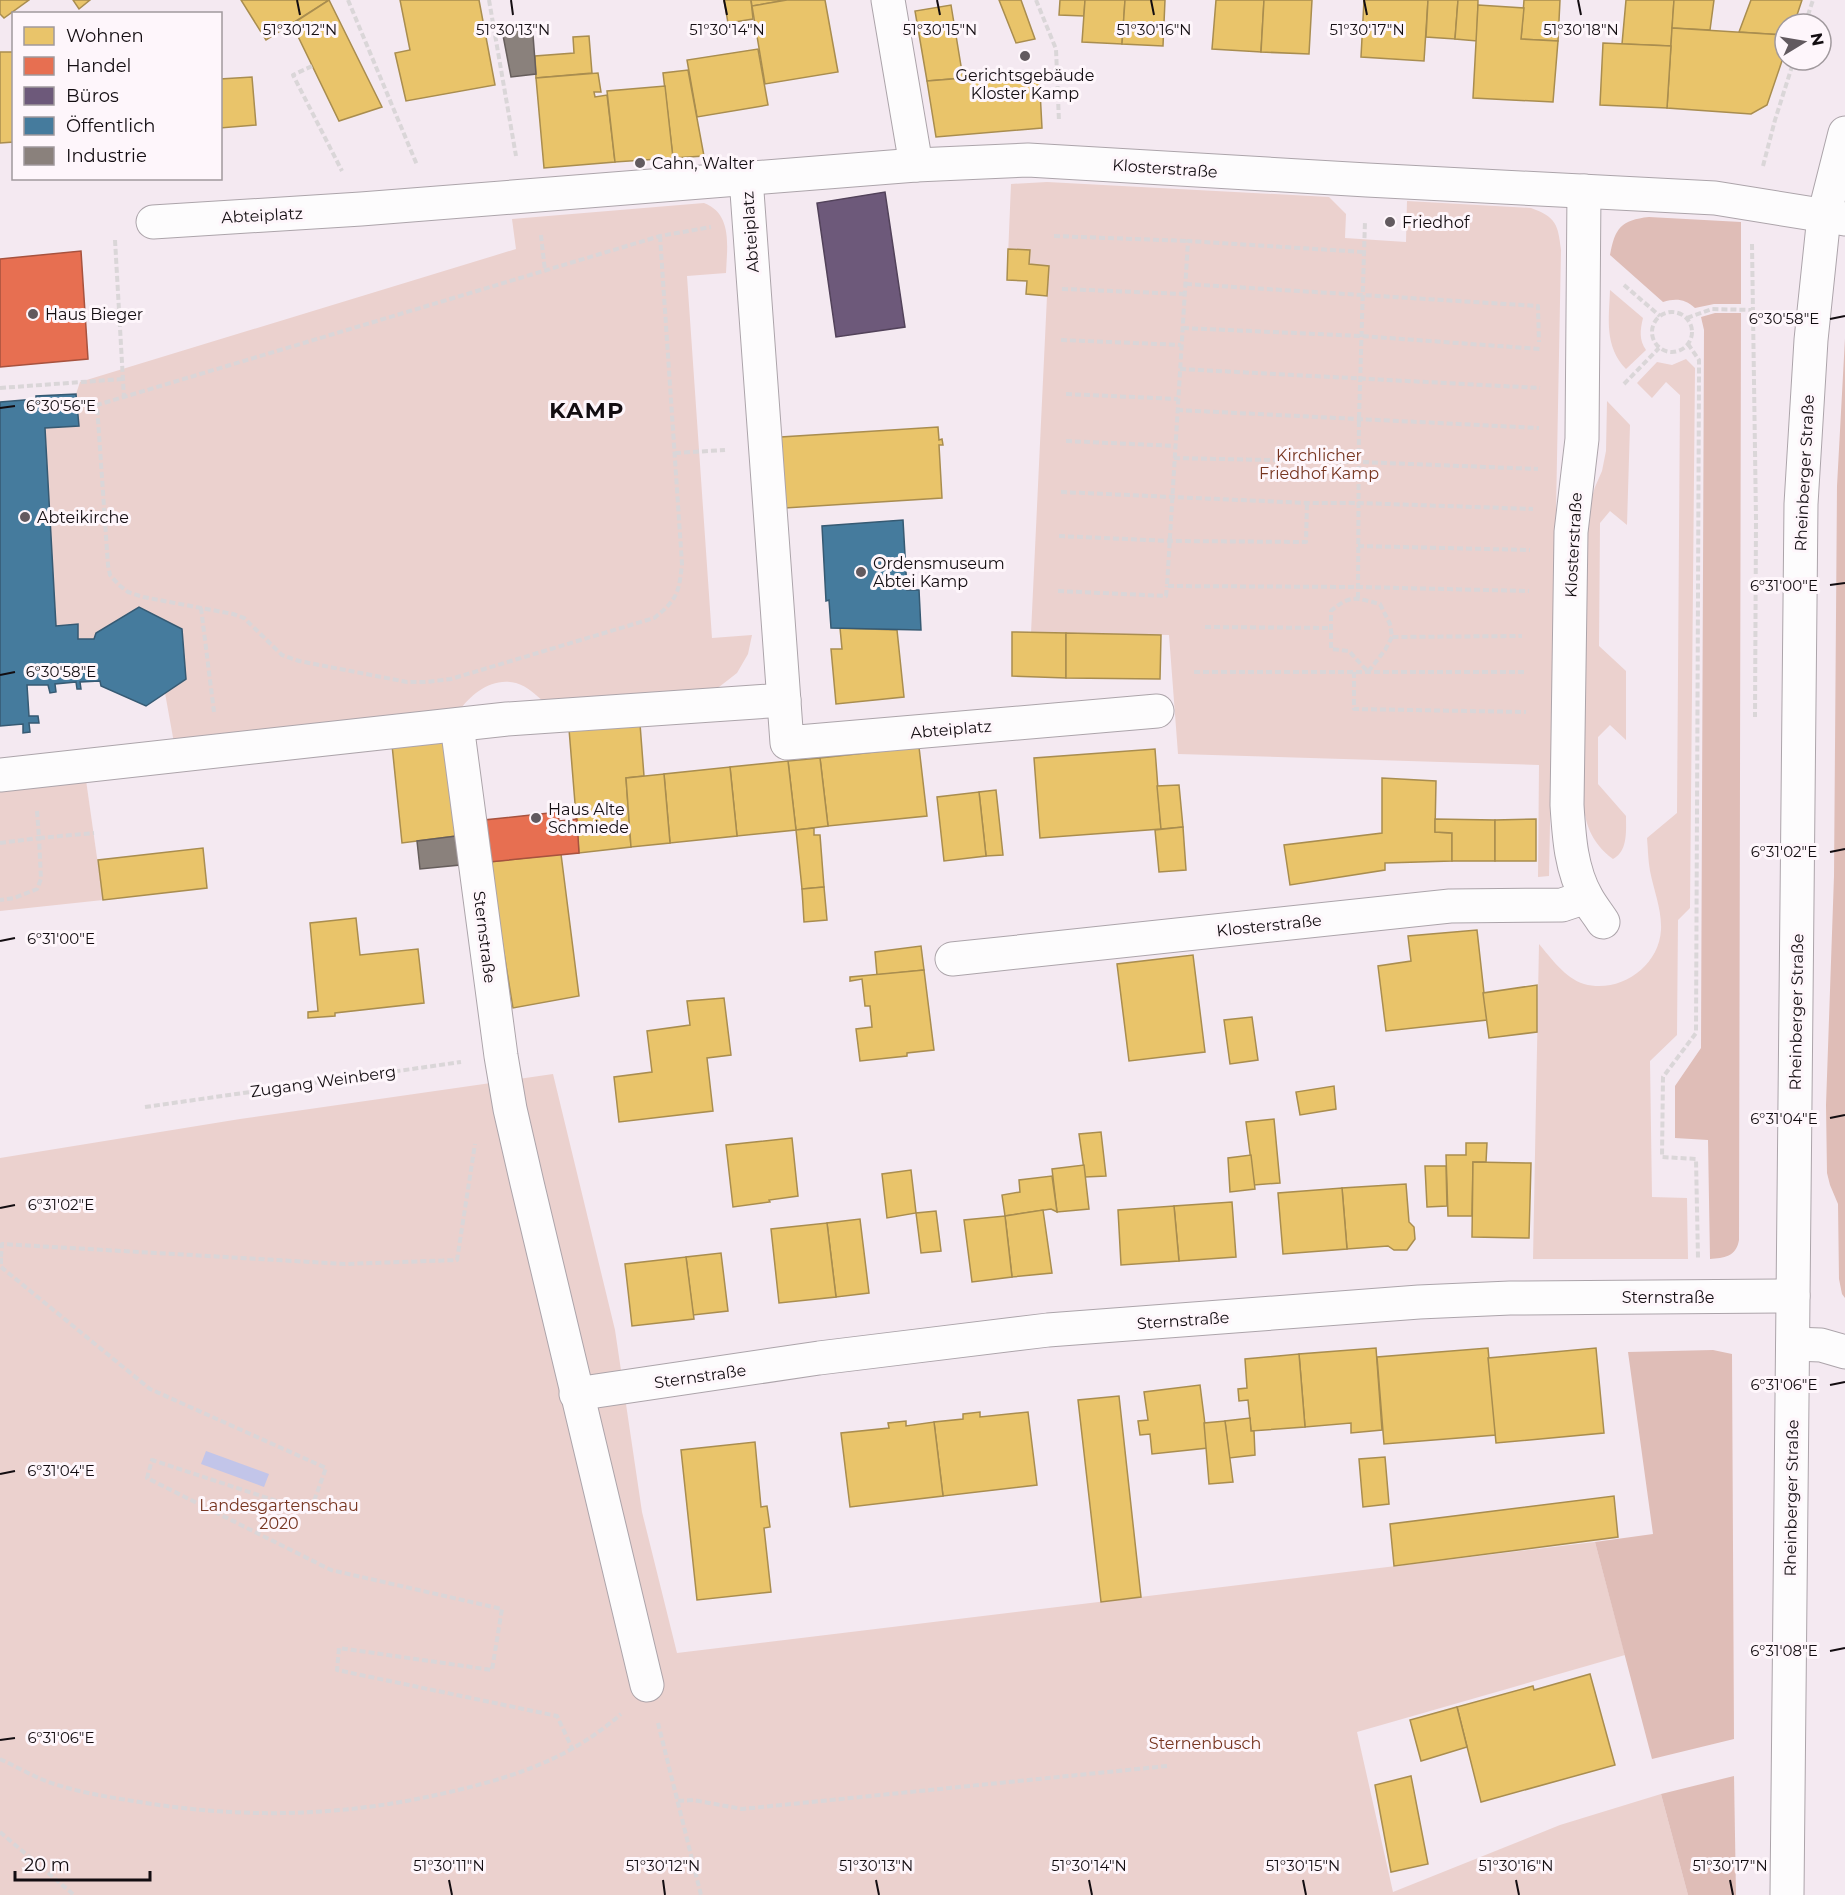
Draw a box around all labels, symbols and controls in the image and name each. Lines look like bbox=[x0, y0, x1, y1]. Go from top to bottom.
legend bbox=[12, 12, 222, 180]
north arrow bbox=[1773, 12, 1833, 72]
text: 51°30'12"N bbox=[263, 20, 337, 39]
text: 51°30'13"N bbox=[476, 20, 550, 39]
text: 51°30'14"N bbox=[689, 20, 765, 39]
text: 51°30'15"N bbox=[903, 20, 977, 39]
text: 51°30'16"N bbox=[1117, 20, 1191, 39]
text: 51°30'17"N bbox=[1329, 20, 1405, 39]
text: 51°30'18"N bbox=[1543, 20, 1619, 39]
text: Wohnen bbox=[66, 25, 144, 47]
text: N bbox=[1807, 31, 1828, 47]
marker: Gerichtsgebäude Kloster Kamp bbox=[1018, 49, 1032, 63]
text: Handel bbox=[66, 55, 131, 77]
place label: Gerichtsgebäude Kloster Kamp bbox=[956, 66, 1094, 103]
text: Büros bbox=[66, 85, 119, 107]
text: Öffentlich bbox=[66, 115, 155, 137]
text: Industrie bbox=[66, 145, 147, 167]
place label: Cahn, Walter bbox=[652, 154, 755, 173]
street label: Klosterstraße bbox=[1112, 155, 1218, 182]
marker: Cahn, Walter bbox=[633, 156, 647, 170]
street label: Abteiplatz bbox=[738, 191, 763, 273]
street label: Abteiplatz bbox=[221, 204, 303, 227]
place label: Friedhof bbox=[1402, 213, 1470, 232]
marker: Friedhof bbox=[1383, 215, 1397, 229]
place label: Haus Bieger bbox=[45, 305, 143, 324]
marker: Haus Bieger bbox=[26, 307, 40, 321]
text: 6°30'58"E bbox=[1749, 309, 1819, 328]
street label: Rheinberger Straße bbox=[1791, 394, 1818, 552]
text: 6°30'56"E bbox=[26, 396, 96, 415]
district label: KAMP bbox=[549, 397, 625, 424]
park label: Kirchlicher Friedhof Kamp bbox=[1259, 446, 1379, 483]
street label: Klosterstraße bbox=[1561, 492, 1586, 598]
place label: Abteikirche bbox=[37, 508, 129, 527]
marker: Abteikirche bbox=[18, 510, 32, 524]
place label: Ordensmuseum Abtei Kamp bbox=[873, 554, 1005, 591]
marker: Ordensmuseum Abtei Kamp bbox=[854, 565, 868, 579]
text: 6°31'00"E bbox=[1750, 576, 1818, 595]
text: 6°30'58"E bbox=[26, 662, 96, 681]
street label: Abteiplatz bbox=[909, 716, 993, 743]
place label: Haus Alte Schmiede bbox=[548, 800, 629, 837]
marker: Haus Alte Schmiede bbox=[529, 811, 543, 825]
text: 6°31'02"E bbox=[1751, 842, 1817, 861]
street label: Sternstraße bbox=[469, 890, 500, 984]
street label: Klosterstraße bbox=[1216, 911, 1323, 940]
text: 6°31'00"E bbox=[27, 929, 95, 948]
street label: Rheinberger Straße bbox=[1786, 933, 1807, 1091]
street label: Zugang Weinberg bbox=[249, 1062, 397, 1101]
text: 6°31'04"E bbox=[1750, 1109, 1818, 1128]
text: 6°31'02"E bbox=[28, 1195, 94, 1214]
street label: Sternstraße bbox=[1622, 1288, 1714, 1307]
street label: Sternstraße bbox=[1136, 1308, 1230, 1333]
street label: Sternstraße bbox=[653, 1361, 747, 1392]
text: 6°31'06"E bbox=[1751, 1375, 1817, 1394]
street label: Rheinberger Straße bbox=[1781, 1419, 1802, 1577]
text: 6°31'04"E bbox=[27, 1461, 95, 1480]
park label: Landesgartenschau 2020 bbox=[199, 1496, 359, 1533]
text: 6°31'08"E bbox=[1750, 1641, 1818, 1660]
text: 6°31'06"E bbox=[28, 1728, 94, 1747]
park label: Sternenbusch bbox=[1149, 1734, 1261, 1753]
scale bar bbox=[15, 1844, 150, 1882]
text: 20 m bbox=[24, 1854, 70, 1876]
text: 51°30'11"N bbox=[413, 1856, 485, 1875]
text: 51°30'12"N bbox=[626, 1856, 700, 1875]
text: 51°30'13"N bbox=[839, 1856, 913, 1875]
text: 51°30'14"N bbox=[1051, 1856, 1127, 1875]
text: 51°30'15"N bbox=[1266, 1856, 1340, 1875]
text: 51°30'16"N bbox=[1479, 1856, 1553, 1875]
text: 51°30'17"N bbox=[1692, 1856, 1768, 1875]

